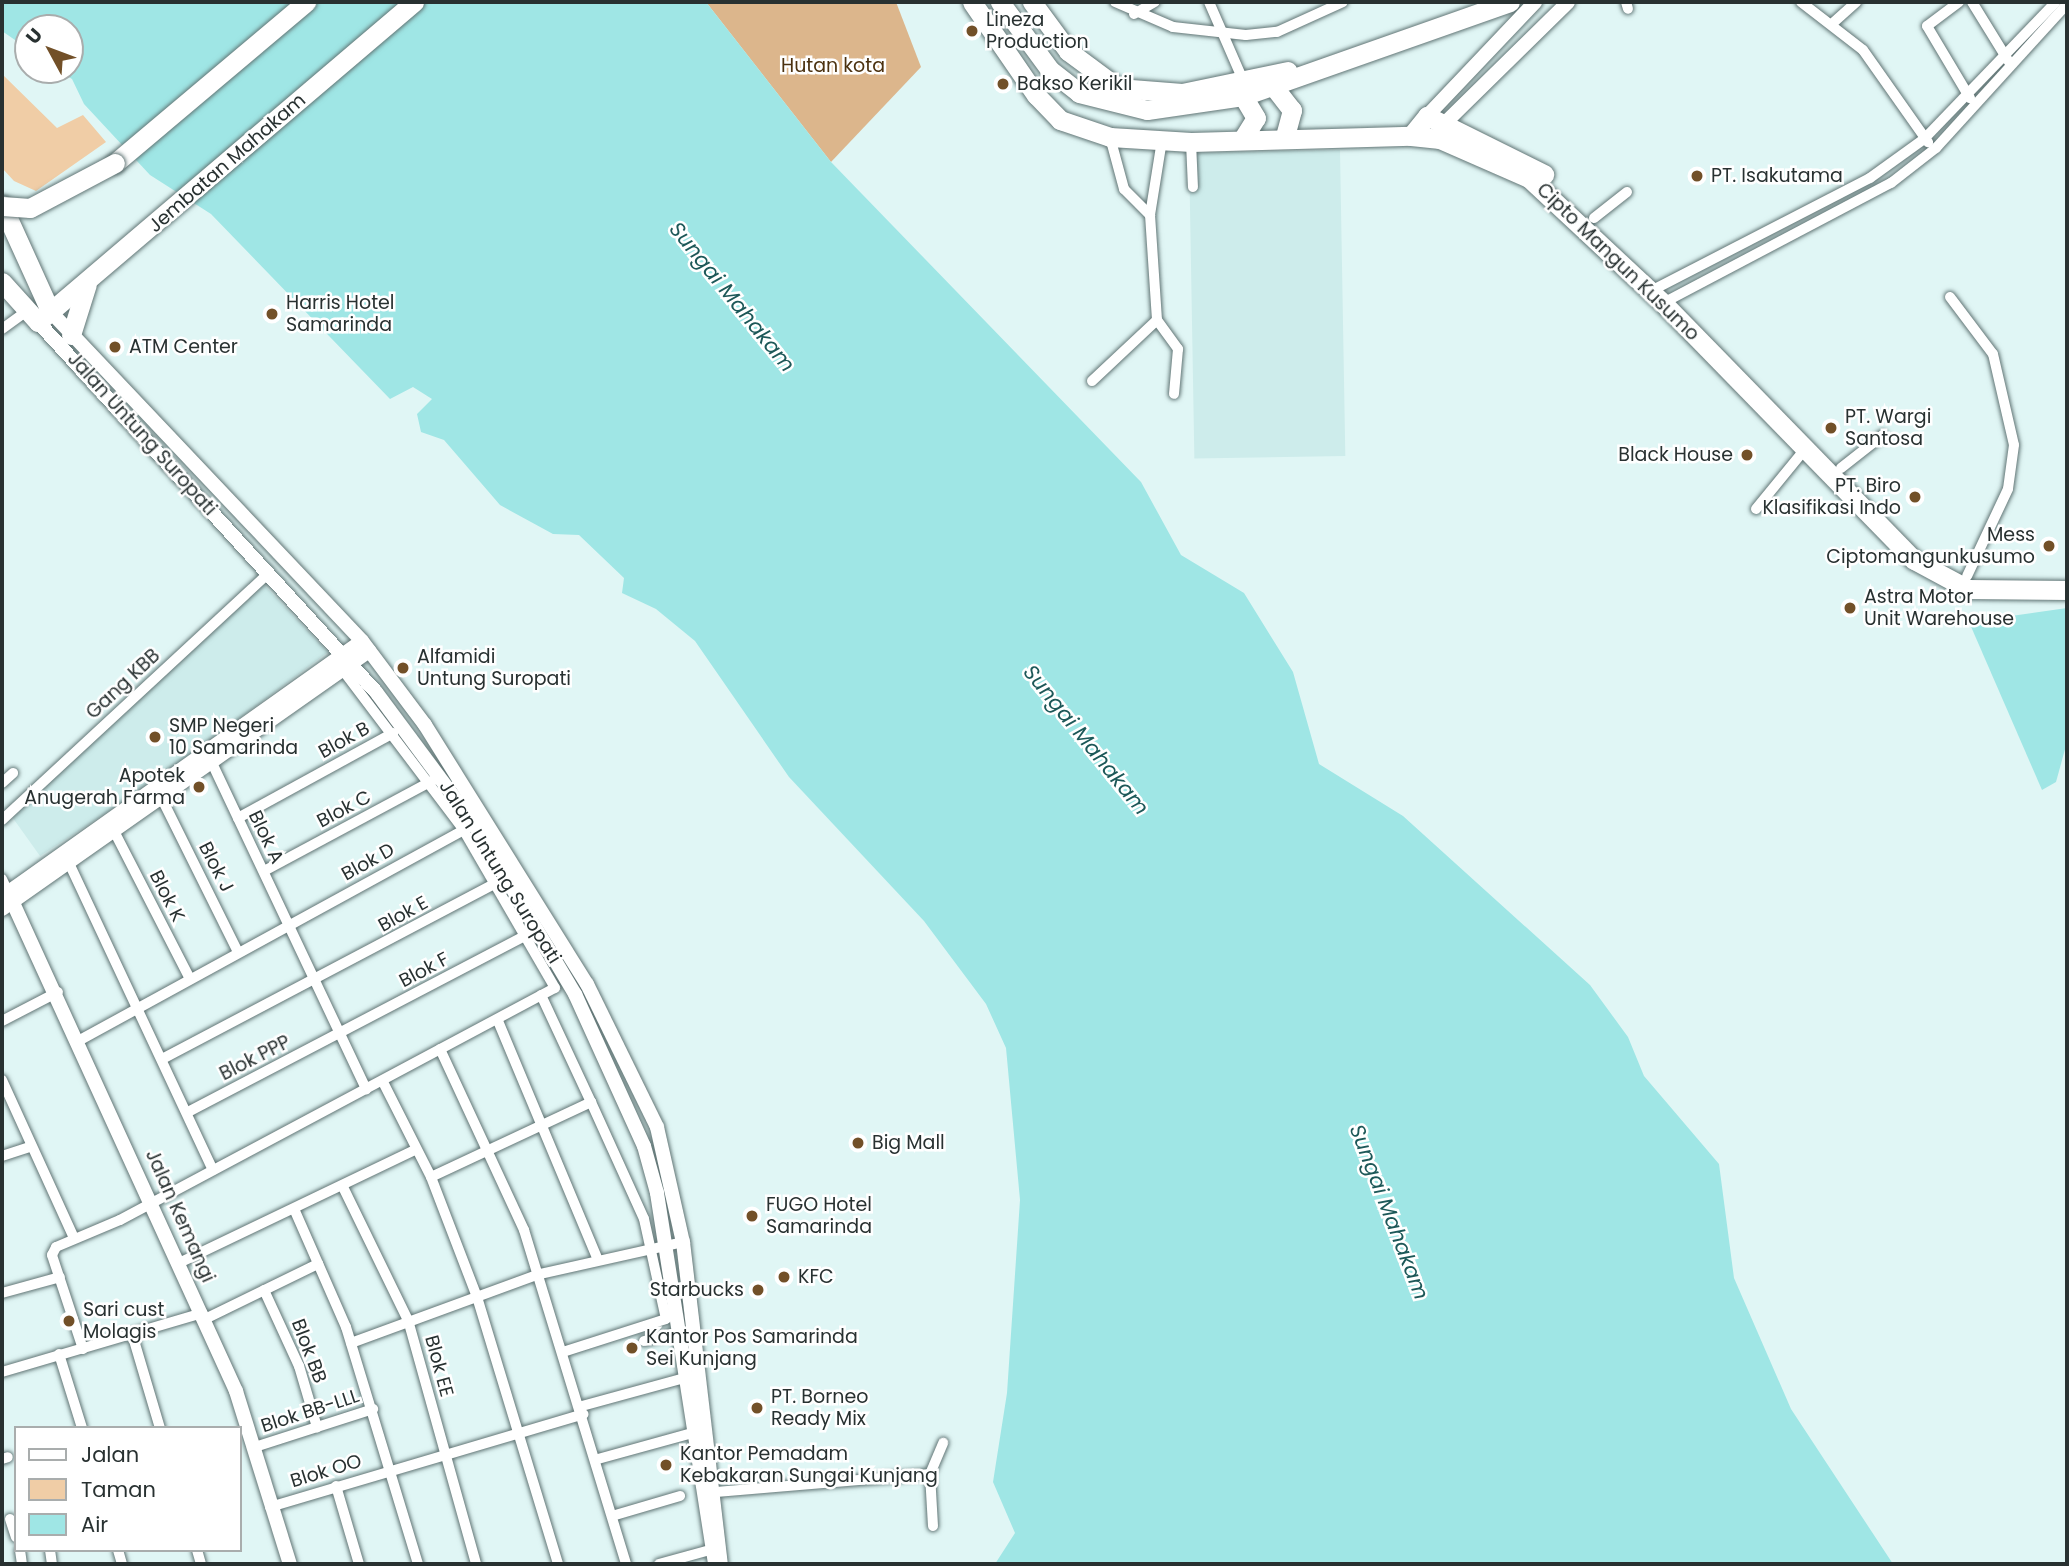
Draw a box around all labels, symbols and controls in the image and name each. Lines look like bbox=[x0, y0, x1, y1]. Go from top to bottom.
place label: Lineza Production bbox=[986, 9, 1089, 53]
north arrow bbox=[14, 14, 84, 84]
text: U bbox=[20, 22, 49, 50]
marker: Lineza Production bbox=[964, 23, 980, 39]
park label: Hutan kota bbox=[781, 55, 885, 77]
place label: Bakso Kerikil bbox=[1017, 73, 1132, 95]
marker: Bakso Kerikil bbox=[995, 76, 1011, 92]
street label: Jembatan Mahakam bbox=[144, 89, 310, 237]
place label: PT. Isakutama bbox=[1711, 165, 1843, 187]
marker: PT. Isakutama bbox=[1689, 168, 1705, 184]
street label: Cipto Mangun Kusumo bbox=[1532, 178, 1704, 346]
water label: Sungai Mahakam bbox=[664, 217, 800, 377]
place label: Harris Hotel Samarinda bbox=[286, 292, 395, 336]
marker: Harris Hotel Samarinda bbox=[264, 306, 280, 322]
place label: ATM Center bbox=[129, 336, 238, 358]
marker: ATM Center bbox=[107, 339, 123, 355]
street label: Jalan Untung Suropati bbox=[63, 348, 221, 520]
place label: PT. Wargi Santosa bbox=[1845, 406, 1931, 450]
marker: PT. Wargi Santosa bbox=[1823, 420, 1839, 436]
place label: Black House bbox=[1618, 444, 1733, 466]
marker: Black House bbox=[1739, 447, 1755, 463]
place label: PT. Biro Klasifikasi Indo bbox=[1762, 475, 1901, 519]
marker: PT. Biro Klasifikasi Indo bbox=[1907, 489, 1923, 505]
place label: Mess Ciptomangunkusumo bbox=[1826, 524, 2035, 568]
marker: Mess Ciptomangunkusumo bbox=[2041, 538, 2057, 554]
place label: Astra Motor Unit Warehouse bbox=[1864, 586, 2014, 630]
marker: Astra Motor Unit Warehouse bbox=[1842, 600, 1858, 616]
street label: Gang KBB bbox=[81, 644, 165, 724]
place label: Alfamidi Untung Suropati bbox=[417, 646, 571, 690]
marker: Alfamidi Untung Suropati bbox=[395, 660, 411, 676]
water label: Sungai Mahakam bbox=[1018, 660, 1154, 820]
place label: SMP Negeri 10 Samarinda bbox=[169, 715, 298, 759]
street label: Blok B bbox=[314, 717, 374, 763]
marker: SMP Negeri 10 Samarinda bbox=[147, 729, 163, 745]
place label: Apotek Anugerah Farma bbox=[24, 765, 185, 809]
street label: Jalan Untung Suropati bbox=[434, 776, 566, 968]
marker: Apotek Anugerah Farma bbox=[191, 779, 207, 795]
street label: Blok C bbox=[313, 785, 375, 833]
street label: Blok A bbox=[243, 807, 289, 867]
street label: Blok J bbox=[194, 838, 238, 896]
street label: Blok D bbox=[338, 838, 398, 886]
street label: Blok K bbox=[144, 866, 190, 926]
street label: Blok E bbox=[374, 891, 432, 937]
street label: Blok F bbox=[395, 948, 453, 992]
street label: Blok PPP bbox=[216, 1031, 294, 1085]
water label: Sungai Mahakam bbox=[1344, 1121, 1434, 1303]
place label: Big Mall bbox=[872, 1132, 945, 1154]
marker: Big Mall bbox=[850, 1135, 866, 1151]
street label: Jalan Kemangi bbox=[141, 1146, 219, 1286]
place label: FUGO Hotel Samarinda bbox=[766, 1194, 872, 1238]
marker: FUGO Hotel Samarinda bbox=[744, 1208, 760, 1224]
place label: KFC bbox=[798, 1266, 834, 1288]
marker: KFC bbox=[776, 1269, 792, 1285]
place label: Starbucks bbox=[650, 1279, 744, 1301]
marker: Starbucks bbox=[750, 1282, 766, 1298]
place label: Sari cust Molagis bbox=[83, 1299, 164, 1343]
marker: Sari cust Molagis bbox=[61, 1313, 77, 1329]
street label: Blok BB bbox=[286, 1316, 332, 1386]
place label: Kantor Pos Samarinda Sei Kunjang bbox=[646, 1326, 858, 1370]
street label: Blok EE bbox=[420, 1333, 458, 1399]
marker: Kantor Pos Samarinda Sei Kunjang bbox=[624, 1340, 640, 1356]
street label: Blok BB-LLL bbox=[258, 1384, 362, 1438]
place label: PT. Borneo Ready Mix bbox=[771, 1386, 868, 1430]
marker: PT. Borneo Ready Mix bbox=[749, 1400, 765, 1416]
legend bbox=[14, 1426, 242, 1552]
text: Jalan bbox=[81, 1440, 139, 1469]
place label: Kantor Pemadam Kebakaran Sungai Kunjang bbox=[680, 1443, 938, 1487]
street label: Blok OO bbox=[288, 1449, 364, 1493]
marker: Kantor Pemadam Kebakaran Sungai Kunjang bbox=[658, 1457, 674, 1473]
text: Taman bbox=[81, 1475, 156, 1504]
text: Air bbox=[81, 1510, 108, 1539]

